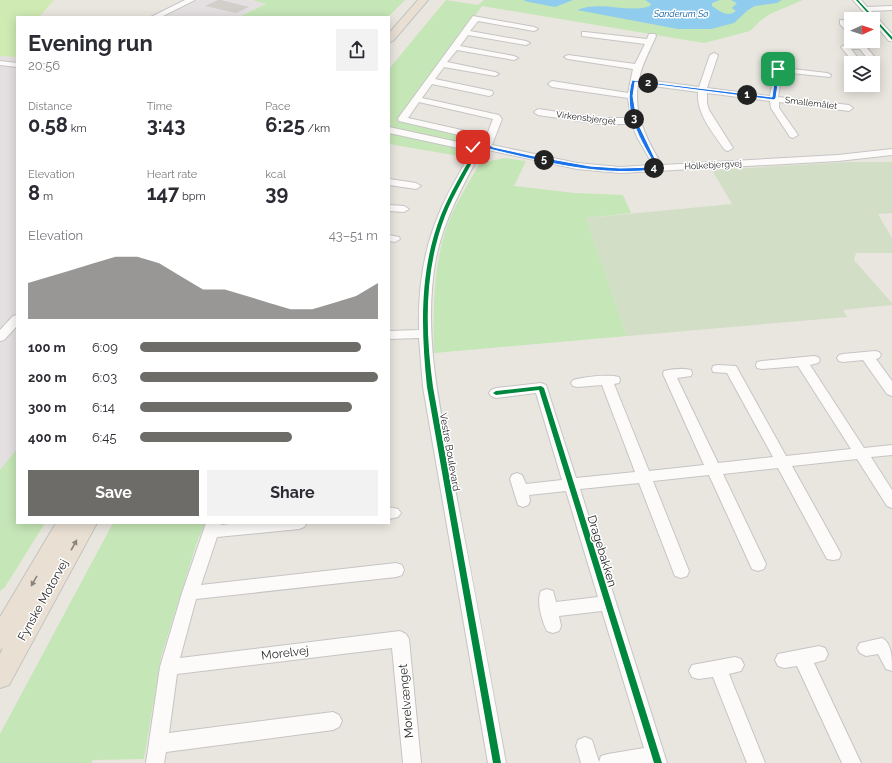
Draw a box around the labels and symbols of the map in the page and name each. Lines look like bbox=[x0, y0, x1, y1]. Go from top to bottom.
water label: Sanderum Sø bbox=[653, 9, 708, 19]
north arrow bbox=[844, 12, 880, 48]
pin bbox=[761, 52, 795, 86]
pin: 2 bbox=[638, 73, 658, 93]
pin: 1 bbox=[737, 85, 757, 105]
street label: Smallemålet bbox=[784, 95, 838, 111]
street label: Virkensbjerget bbox=[555, 109, 617, 127]
pin: 3 bbox=[624, 109, 644, 129]
pin bbox=[456, 130, 490, 164]
pin: 5 bbox=[534, 150, 554, 170]
pin: 4 bbox=[644, 158, 664, 178]
street label: Holkebjergvej bbox=[684, 158, 742, 172]
street label: Vestre Boulevard bbox=[438, 412, 462, 492]
street label: Dragebakken bbox=[584, 513, 620, 589]
one-way arrow bbox=[70, 539, 77, 551]
street label: Fynske Motorvej bbox=[15, 557, 71, 643]
one-way arrow bbox=[30, 575, 37, 587]
street label: Morelvej bbox=[261, 643, 309, 663]
street label: Morelvænget bbox=[396, 663, 416, 739]

